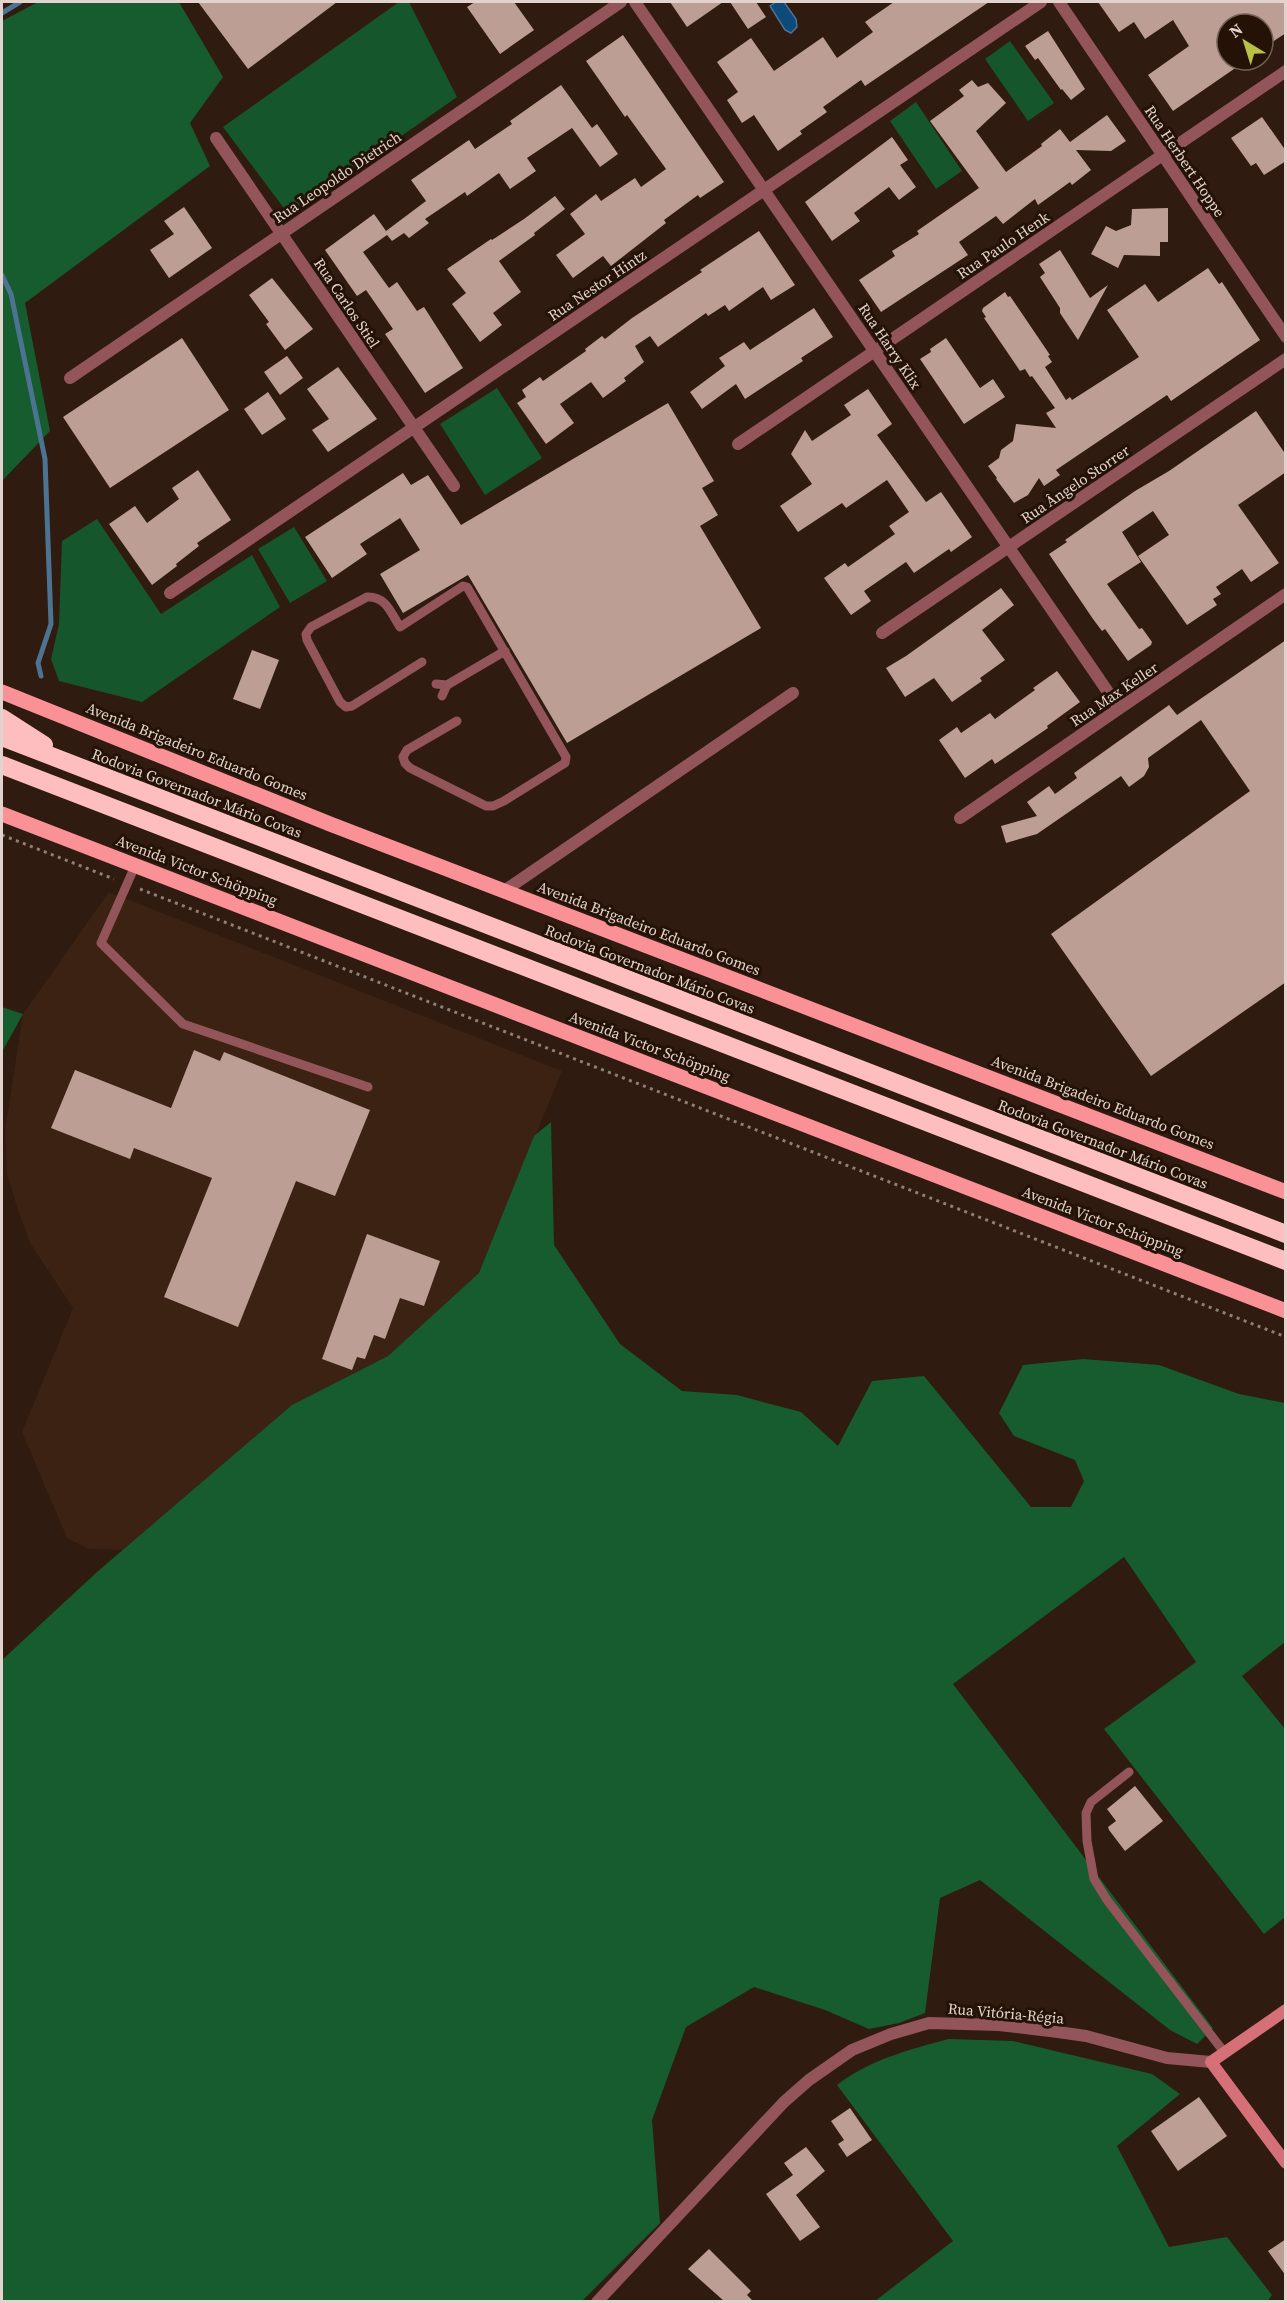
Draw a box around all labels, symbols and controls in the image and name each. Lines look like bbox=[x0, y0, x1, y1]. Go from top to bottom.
north arrow bbox=[1215, 12, 1275, 72]
text: N bbox=[1224, 18, 1247, 42]
street label: Rua Herbert Hoppe bbox=[1140, 101, 1230, 221]
street label: Rua Leopoldo Dietrich bbox=[269, 126, 405, 228]
street label: Rua Paulo Henk bbox=[953, 206, 1054, 284]
street label: Rua Nestor Hintz bbox=[544, 244, 650, 326]
street label: Rua Carlos Stiel bbox=[309, 254, 385, 353]
street label: Rua Harry Klix bbox=[854, 299, 927, 393]
street label: Rua Ângelo Storrer bbox=[1016, 439, 1134, 528]
street label: Rua Max Keller bbox=[1066, 656, 1163, 731]
street label: Avenida Brigadeiro Eduardo Gomes bbox=[83, 697, 311, 805]
street label: Rodovia Governador Mário Covas bbox=[89, 743, 305, 843]
street label: Avenida Victor Schöpping bbox=[113, 829, 281, 911]
street label: Avenida Brigadeiro Eduardo Gomes bbox=[535, 876, 763, 980]
street label: Rodovia Governador Mário Covas bbox=[542, 919, 758, 1019]
street label: Avenida Victor Schöpping bbox=[566, 1005, 734, 1087]
street label: Avenida Brigadeiro Eduardo Gomes bbox=[989, 1050, 1217, 1154]
street label: Rodovia Governador Mário Covas bbox=[995, 1094, 1211, 1194]
street label: Avenida Victor Schöpping bbox=[1019, 1180, 1187, 1262]
street label: Rua Vitória-Régia bbox=[947, 1997, 1065, 2029]

